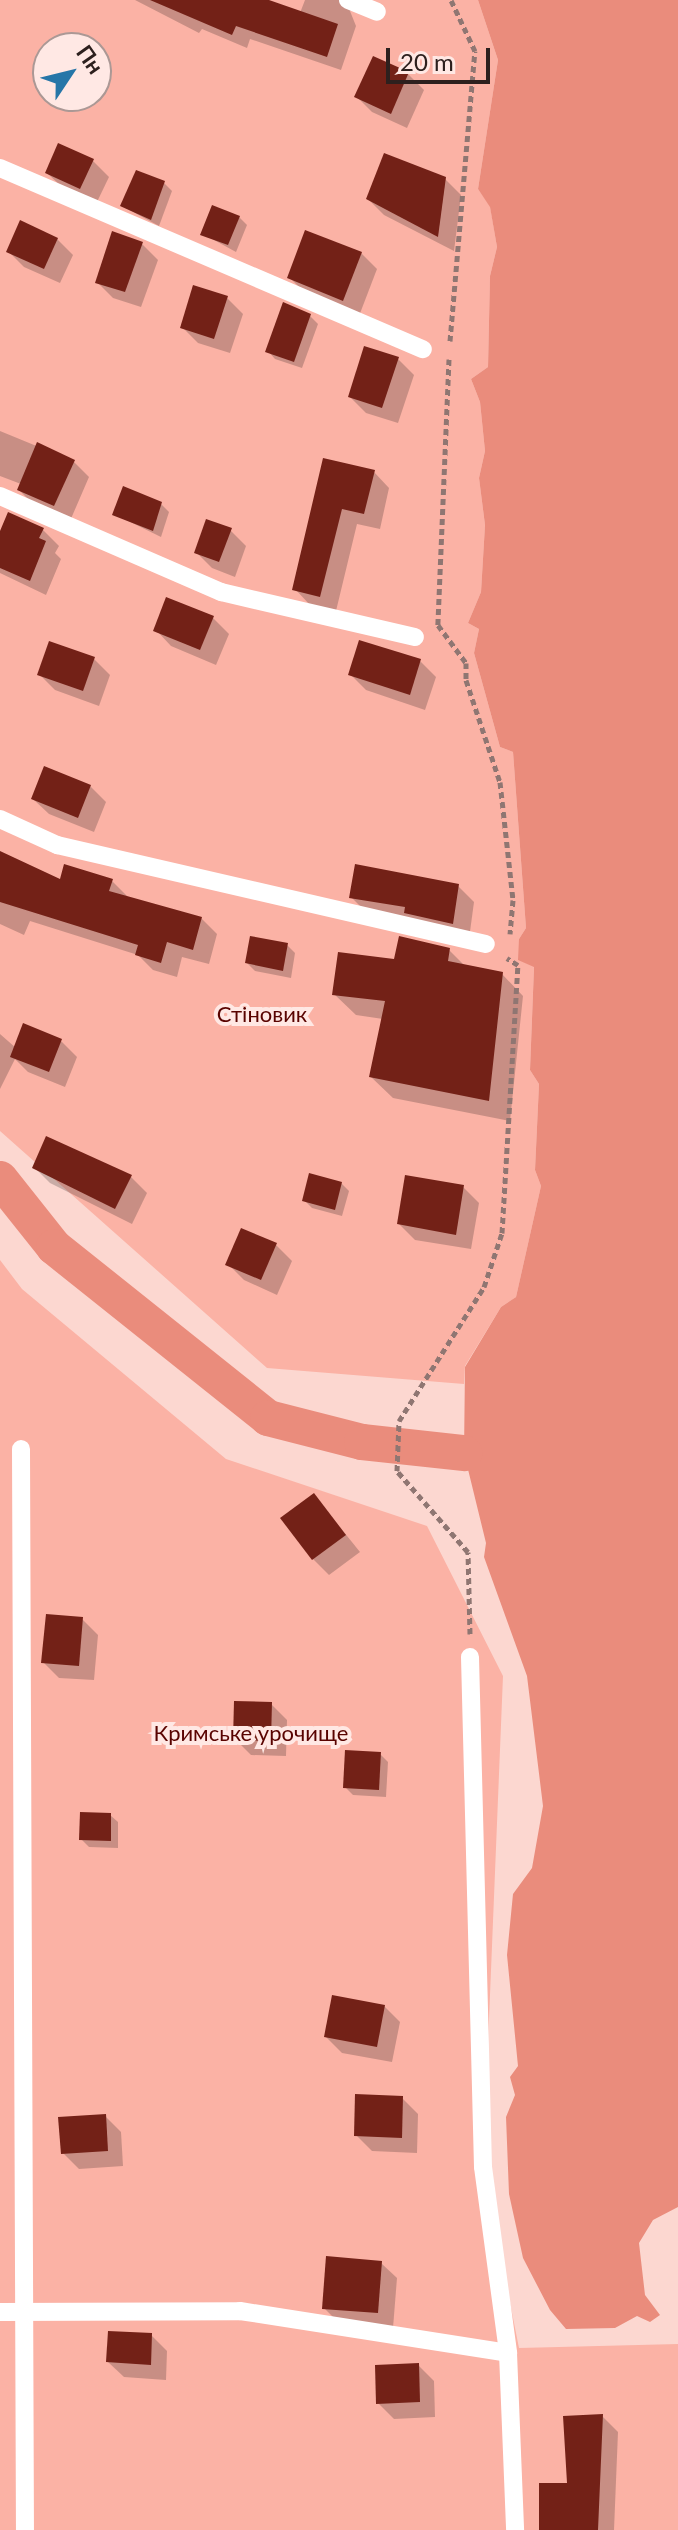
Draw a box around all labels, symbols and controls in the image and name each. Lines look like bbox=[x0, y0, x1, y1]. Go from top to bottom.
north arrow bbox=[32, 32, 112, 112]
scale bar bbox=[390, 32, 494, 82]
text: Пн bbox=[71, 40, 110, 79]
text: 20 m bbox=[400, 47, 454, 76]
park label: Стіновик bbox=[217, 1001, 307, 1027]
park label: Кримське урочище bbox=[154, 1720, 348, 1746]

